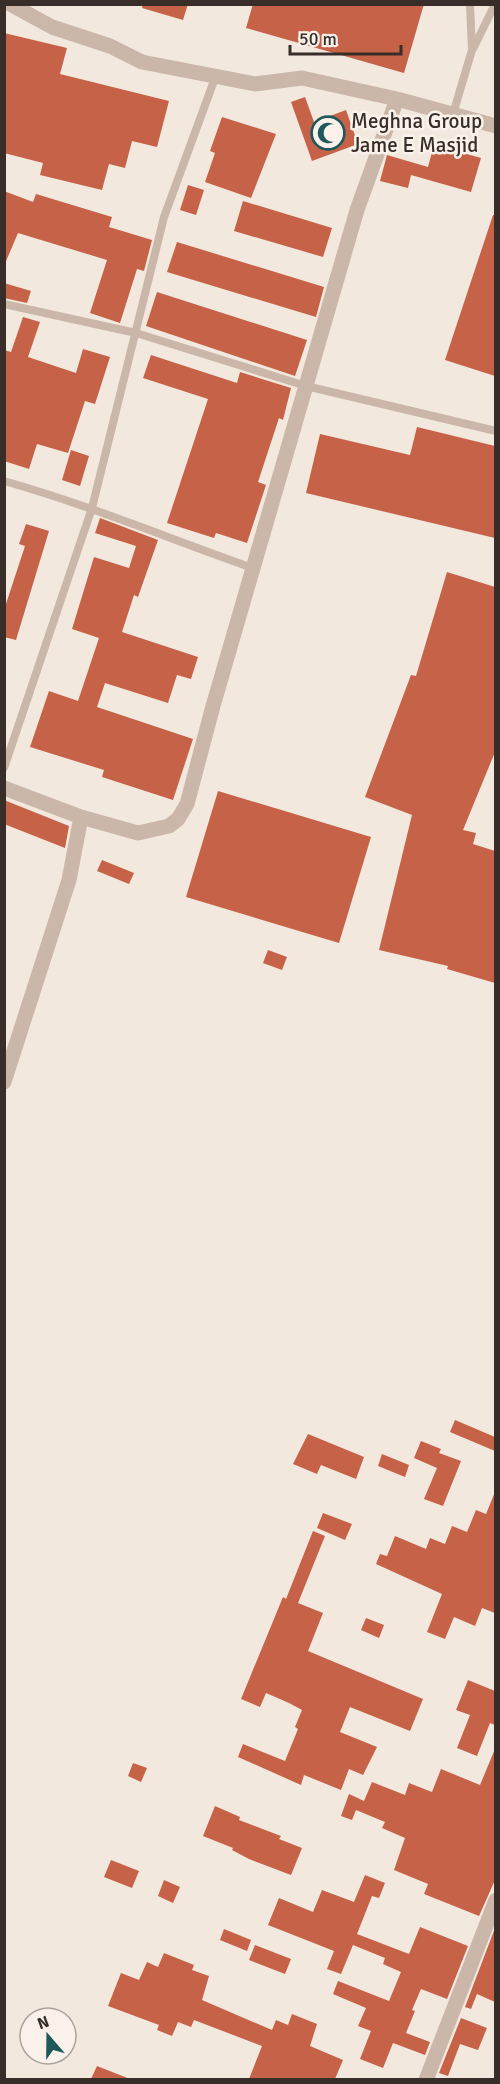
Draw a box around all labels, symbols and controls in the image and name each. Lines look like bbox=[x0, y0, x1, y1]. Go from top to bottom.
scale bar bbox=[290, 18, 401, 56]
text: 50 m bbox=[299, 28, 337, 50]
place label: Meghna Group Jame E Masjid bbox=[351, 108, 482, 158]
mosque icon: Meghna Group Jame E Masjid bbox=[310, 115, 346, 151]
north arrow bbox=[18, 2006, 78, 2066]
text: N bbox=[35, 2012, 52, 2034]

